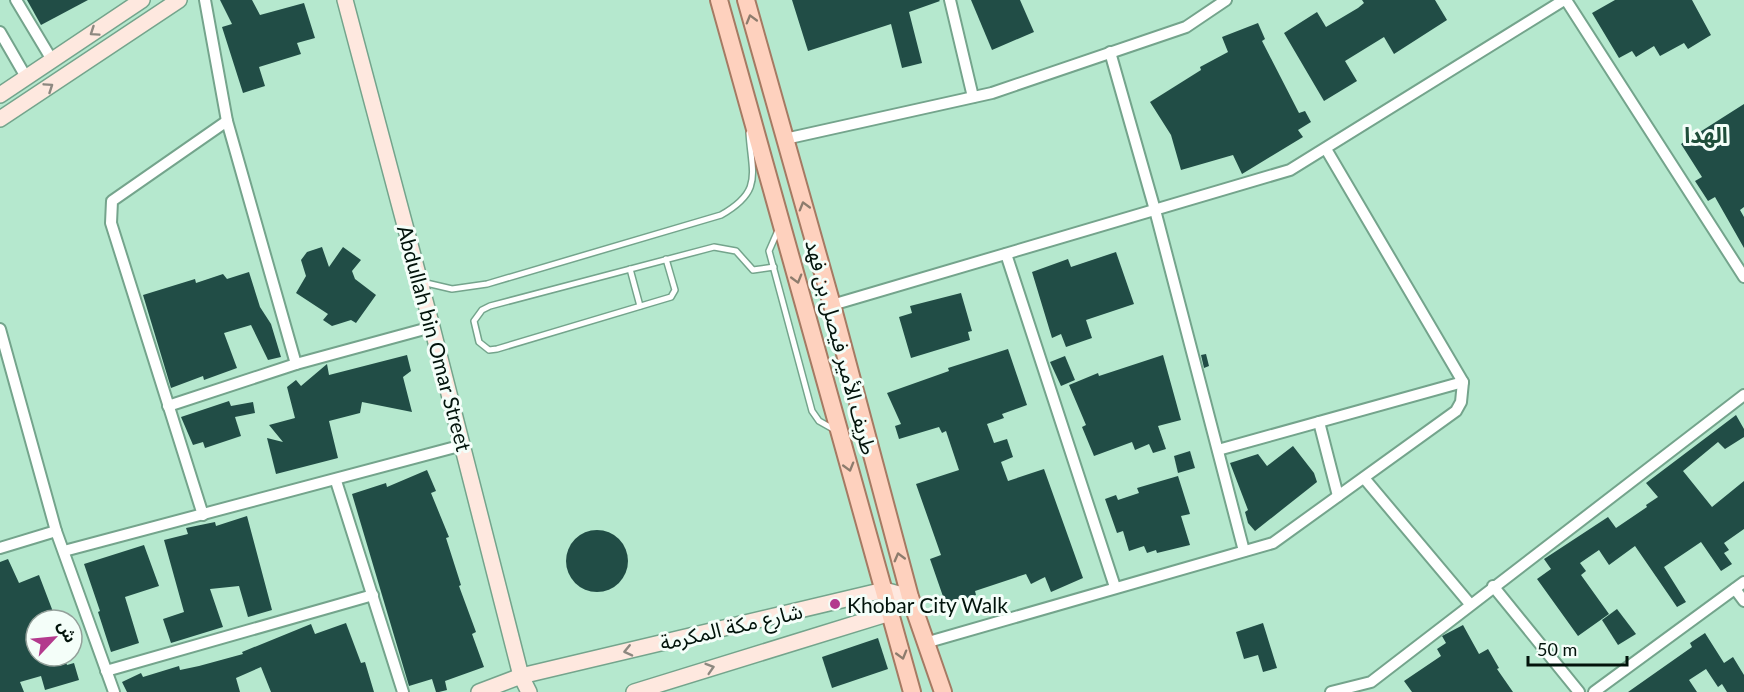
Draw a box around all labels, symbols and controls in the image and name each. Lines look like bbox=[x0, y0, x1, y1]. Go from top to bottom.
one-way arrow bbox=[746, 14, 758, 24]
one-way arrow bbox=[89, 25, 100, 36]
one-way arrow bbox=[42, 83, 53, 94]
district label: الهدا bbox=[1684, 121, 1728, 148]
one-way arrow bbox=[799, 201, 811, 212]
street label: Abdullah bin Omar Street bbox=[393, 222, 477, 454]
street label: طريف الأمير فيصل بن فهد bbox=[800, 237, 883, 458]
one-way arrow bbox=[790, 273, 802, 284]
one-way arrow bbox=[842, 462, 855, 472]
one-way arrow bbox=[894, 552, 906, 563]
place label: Khobar City Walk bbox=[847, 592, 1008, 617]
street label: شارع مكة المكرمة bbox=[657, 597, 806, 658]
marker: Khobar City Walk bbox=[828, 597, 842, 611]
north arrow bbox=[24, 608, 84, 668]
text: ش bbox=[54, 617, 81, 646]
scale bar bbox=[1528, 629, 1627, 667]
text: 50 m bbox=[1537, 638, 1577, 660]
one-way arrow bbox=[623, 643, 633, 656]
one-way arrow bbox=[895, 649, 907, 659]
one-way arrow bbox=[704, 663, 715, 676]

